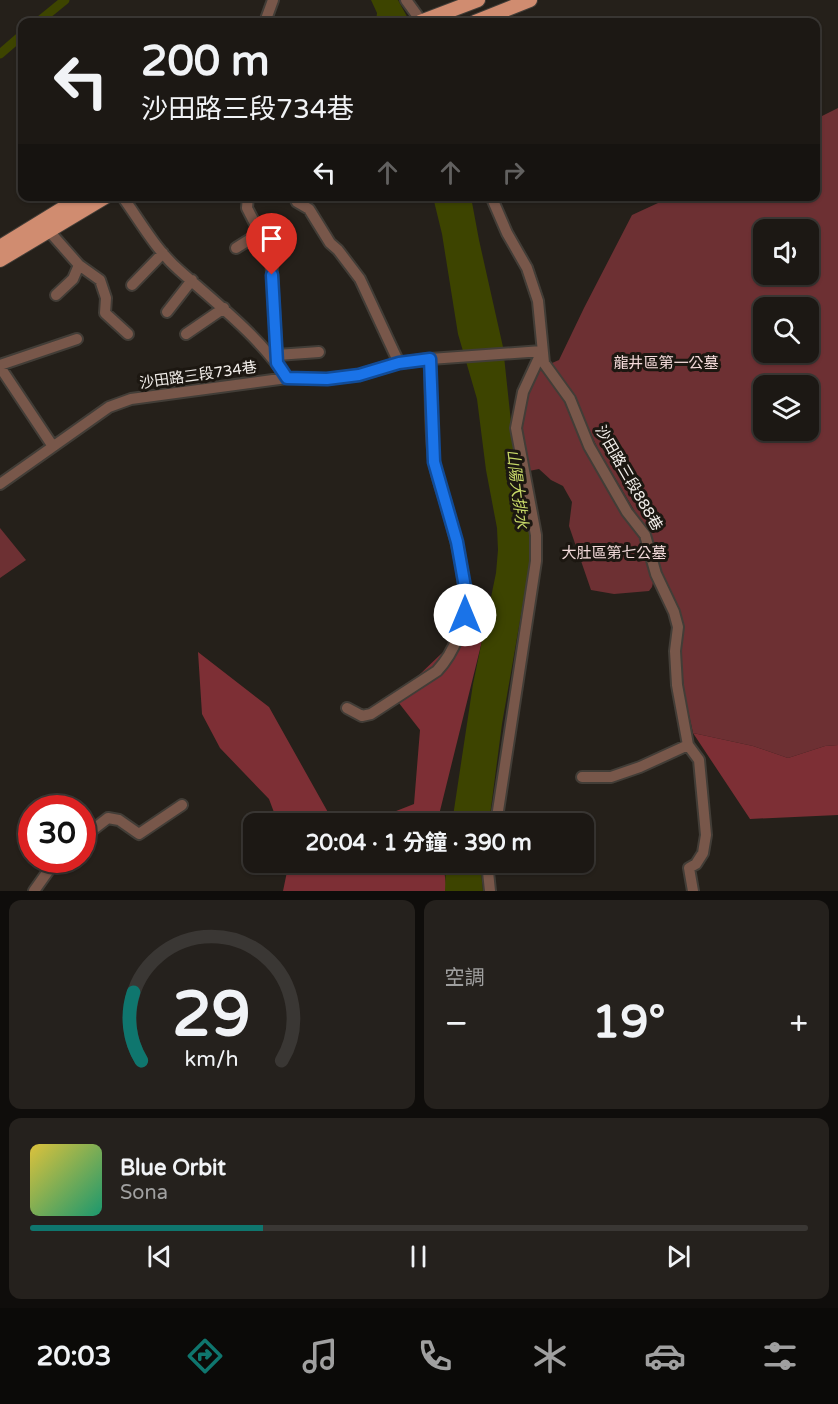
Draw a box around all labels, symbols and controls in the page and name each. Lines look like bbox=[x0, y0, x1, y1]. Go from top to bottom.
text: 200 m bbox=[141, 36, 270, 87]
icon: left bbox=[42, 42, 120, 120]
text: 沙田路三段734巷 bbox=[141, 93, 354, 126]
icon: left bbox=[308, 156, 341, 189]
icon: ahead bbox=[371, 156, 404, 189]
icon: ahead bbox=[434, 156, 467, 189]
icon: right bbox=[497, 156, 530, 189]
pin bbox=[246, 213, 297, 275]
map controls bbox=[753, 219, 819, 441]
button: sound bbox=[753, 219, 819, 285]
icon: arrive bbox=[255, 222, 288, 255]
button: search bbox=[753, 297, 819, 363]
park label: 龍井區第一公墓 bbox=[613, 354, 719, 372]
street label: 沙田路三段734巷 bbox=[138, 358, 258, 392]
button: layers bbox=[753, 375, 819, 441]
street label: 沙田路三段888巷 bbox=[592, 422, 666, 534]
water label: 山陽大排水 bbox=[502, 448, 532, 531]
park label: 大肚區第七公墓 bbox=[561, 544, 667, 562]
position arrow bbox=[433, 583, 497, 647]
speed limit sign: 30 bbox=[18, 795, 96, 873]
text: 20:04 · 1 分鐘 · 390 m bbox=[305, 830, 532, 856]
text: 空調 bbox=[445, 966, 485, 990]
text: 29 bbox=[173, 978, 251, 1053]
text: 19° bbox=[592, 996, 665, 1050]
text: − bbox=[445, 1004, 468, 1043]
text: + bbox=[789, 1004, 808, 1043]
text: km/h bbox=[185, 1047, 239, 1073]
text: Blue Orbit bbox=[120, 1155, 226, 1181]
text: Sona bbox=[120, 1181, 168, 1205]
icon: previous bbox=[143, 1240, 176, 1273]
icon: pause bbox=[402, 1240, 435, 1273]
icon: next bbox=[662, 1240, 695, 1273]
icon: directions bbox=[184, 1335, 226, 1377]
icon: music bbox=[299, 1335, 341, 1377]
icon: phone bbox=[414, 1335, 456, 1377]
icon: climate bbox=[529, 1335, 571, 1377]
icon: car bbox=[644, 1335, 686, 1377]
icon: filters bbox=[759, 1335, 801, 1377]
text: 20:03 bbox=[37, 1340, 111, 1373]

